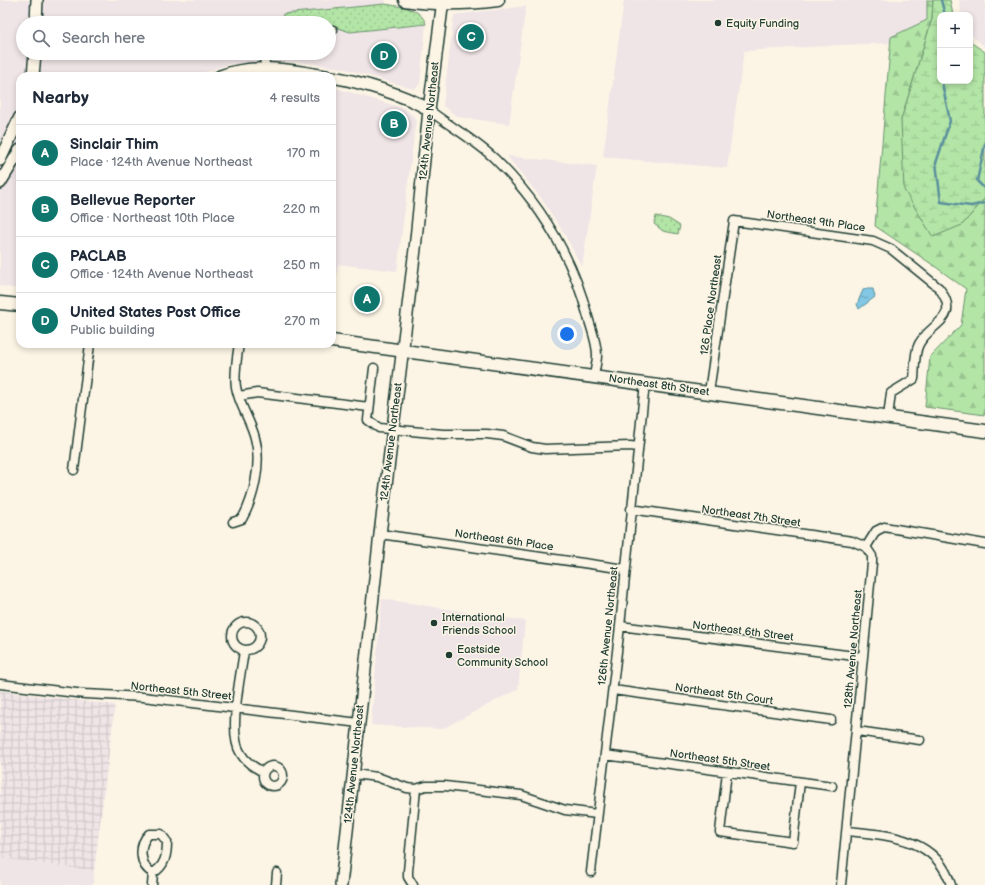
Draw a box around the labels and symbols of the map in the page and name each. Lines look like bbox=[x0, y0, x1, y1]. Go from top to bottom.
place label: Equity Funding bbox=[726, 17, 799, 30]
marker: Equity Funding bbox=[713, 18, 723, 28]
pin: C bbox=[458, 22, 484, 52]
pin: D bbox=[371, 41, 397, 71]
street label: 124th Avenue Northeast bbox=[416, 60, 442, 181]
pin: B bbox=[381, 109, 407, 139]
street label: Northeast 9th Place bbox=[766, 208, 867, 234]
street label: 126 Place Northeast bbox=[698, 253, 725, 356]
pin: A bbox=[354, 284, 380, 314]
your location bbox=[557, 324, 577, 344]
street label: Northeast 8th Street bbox=[608, 372, 711, 399]
street label: 124th Avenue Northeast bbox=[377, 381, 405, 502]
street label: Northeast 7th Street bbox=[701, 503, 802, 529]
street label: Northeast 6th Place bbox=[454, 527, 555, 553]
street label: 126th Avenue Northeast bbox=[595, 565, 621, 686]
street label: 128th Avenue Northeast bbox=[841, 588, 865, 709]
place label: International Friends School bbox=[442, 611, 516, 637]
marker: International Friends School bbox=[429, 618, 439, 628]
street label: Northeast 6th Street bbox=[692, 618, 795, 644]
place label: Eastside Community School bbox=[457, 643, 548, 669]
marker: Eastside Community School bbox=[444, 650, 454, 660]
street label: Northeast 5th Street bbox=[130, 679, 233, 703]
street label: Northeast 5th Court bbox=[674, 681, 774, 707]
street label: 124th Avenue Northeast bbox=[341, 703, 367, 824]
street label: Northeast 5th Street bbox=[669, 747, 772, 774]

